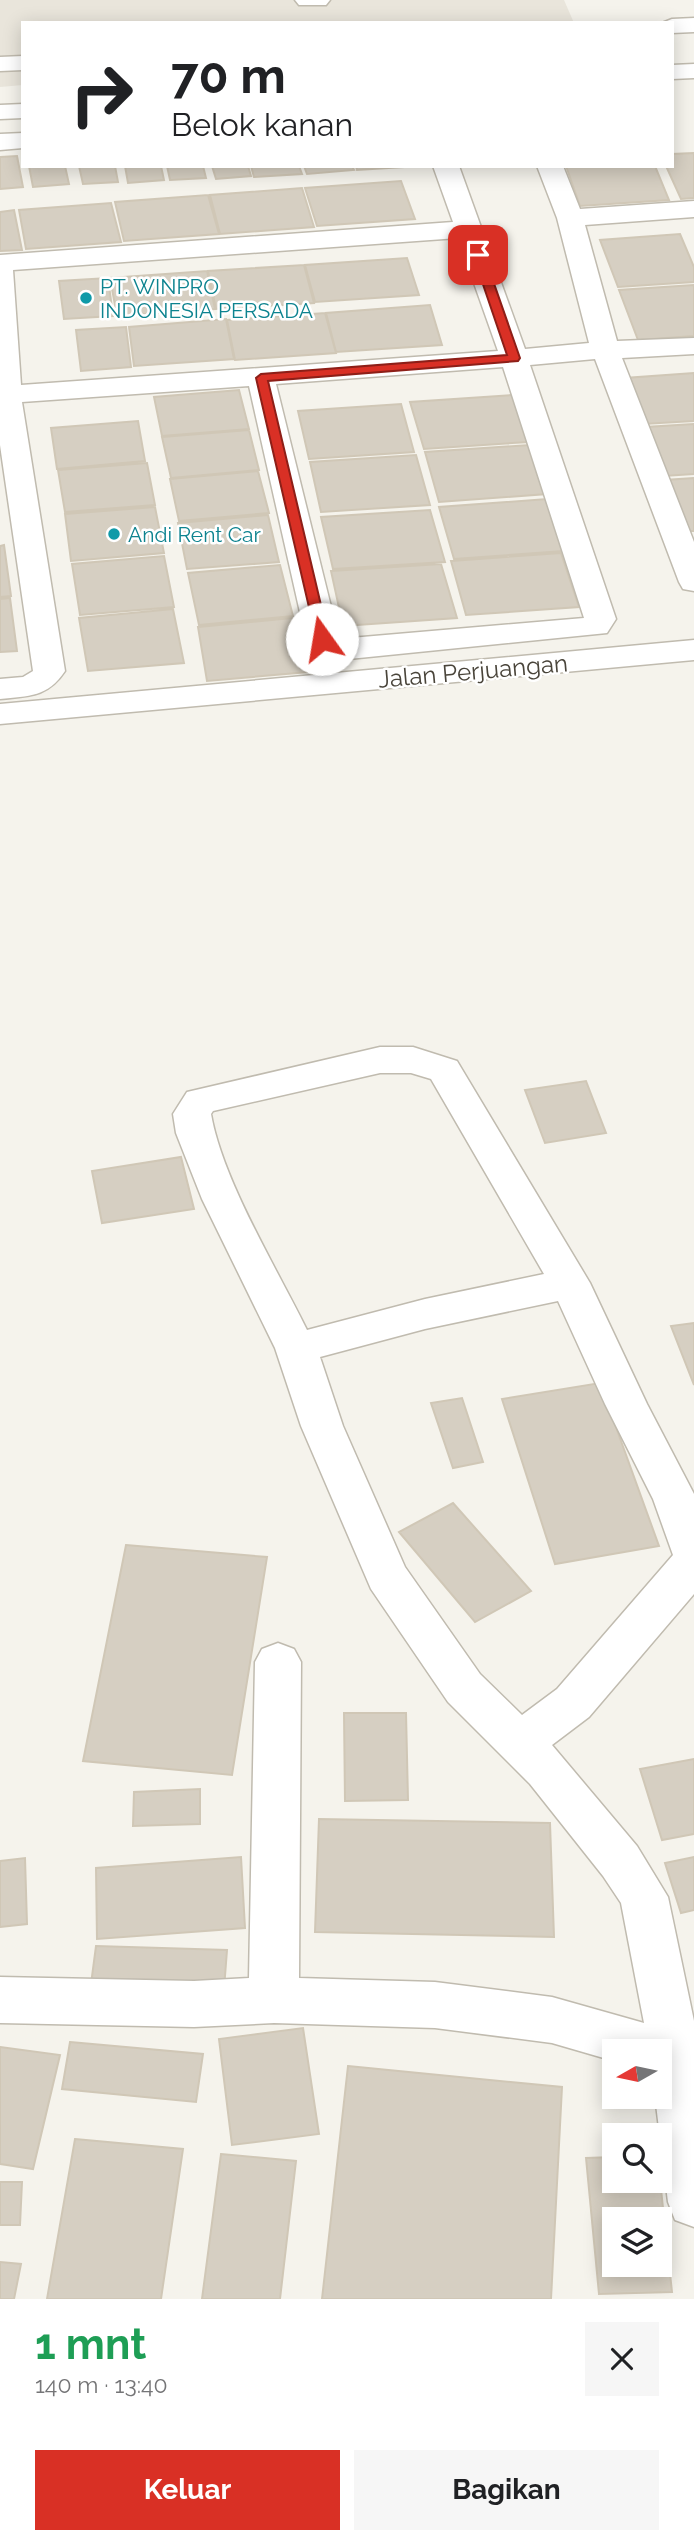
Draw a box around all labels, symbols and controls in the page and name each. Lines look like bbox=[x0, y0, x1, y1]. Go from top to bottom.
text: 70 m bbox=[171, 47, 286, 104]
icon: right bbox=[56, 49, 147, 140]
text: Belok kanan bbox=[171, 106, 353, 143]
pin bbox=[448, 225, 508, 285]
icon: arrive bbox=[459, 236, 497, 274]
place label: PT. WINPRO INDONESIA PERSADA bbox=[100, 274, 313, 323]
marker: PT. WINPRO INDONESIA PERSADA bbox=[78, 290, 94, 306]
place label: Andi Rent Car bbox=[128, 522, 262, 547]
marker: Andi Rent Car bbox=[106, 526, 122, 542]
position arrow bbox=[285, 602, 359, 676]
street label: Jalan Perjuangan bbox=[377, 648, 569, 694]
north arrow bbox=[602, 2039, 672, 2109]
map controls bbox=[602, 2039, 672, 2277]
button: search bbox=[602, 2123, 672, 2193]
button: layers bbox=[602, 2207, 672, 2277]
text: 1 mnt bbox=[35, 2320, 146, 2369]
button: close bbox=[585, 2322, 659, 2396]
text: 140 m · 13:40 bbox=[35, 2371, 168, 2398]
button: Keluar bbox=[35, 2450, 340, 2530]
button: Bagikan bbox=[354, 2450, 659, 2530]

